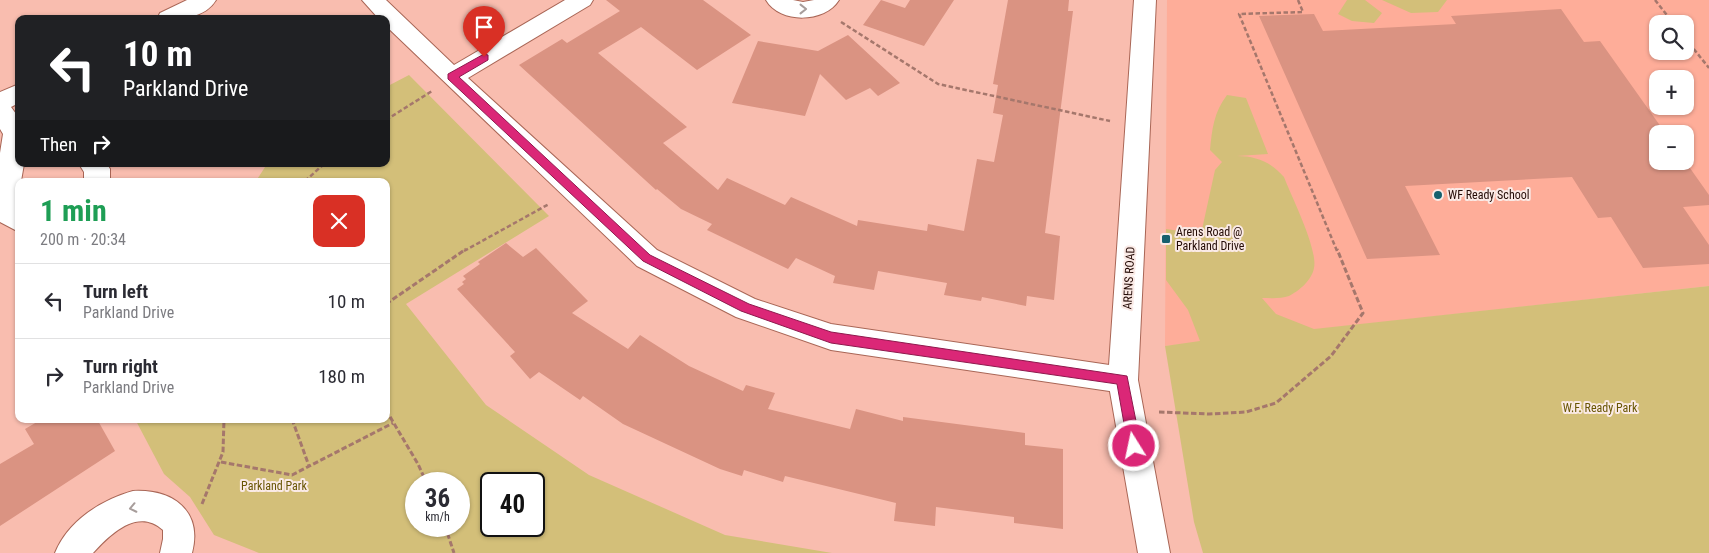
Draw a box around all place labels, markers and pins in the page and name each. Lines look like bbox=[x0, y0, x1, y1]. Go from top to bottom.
pin bbox=[463, 6, 505, 57]
place label: WF Ready School bbox=[1448, 188, 1529, 202]
marker: WF Ready School bbox=[1432, 189, 1444, 201]
place label: Arens Road @ Parkland Drive bbox=[1176, 225, 1245, 253]
marker: Arens Road @ Parkland Drive bbox=[1160, 233, 1172, 245]

